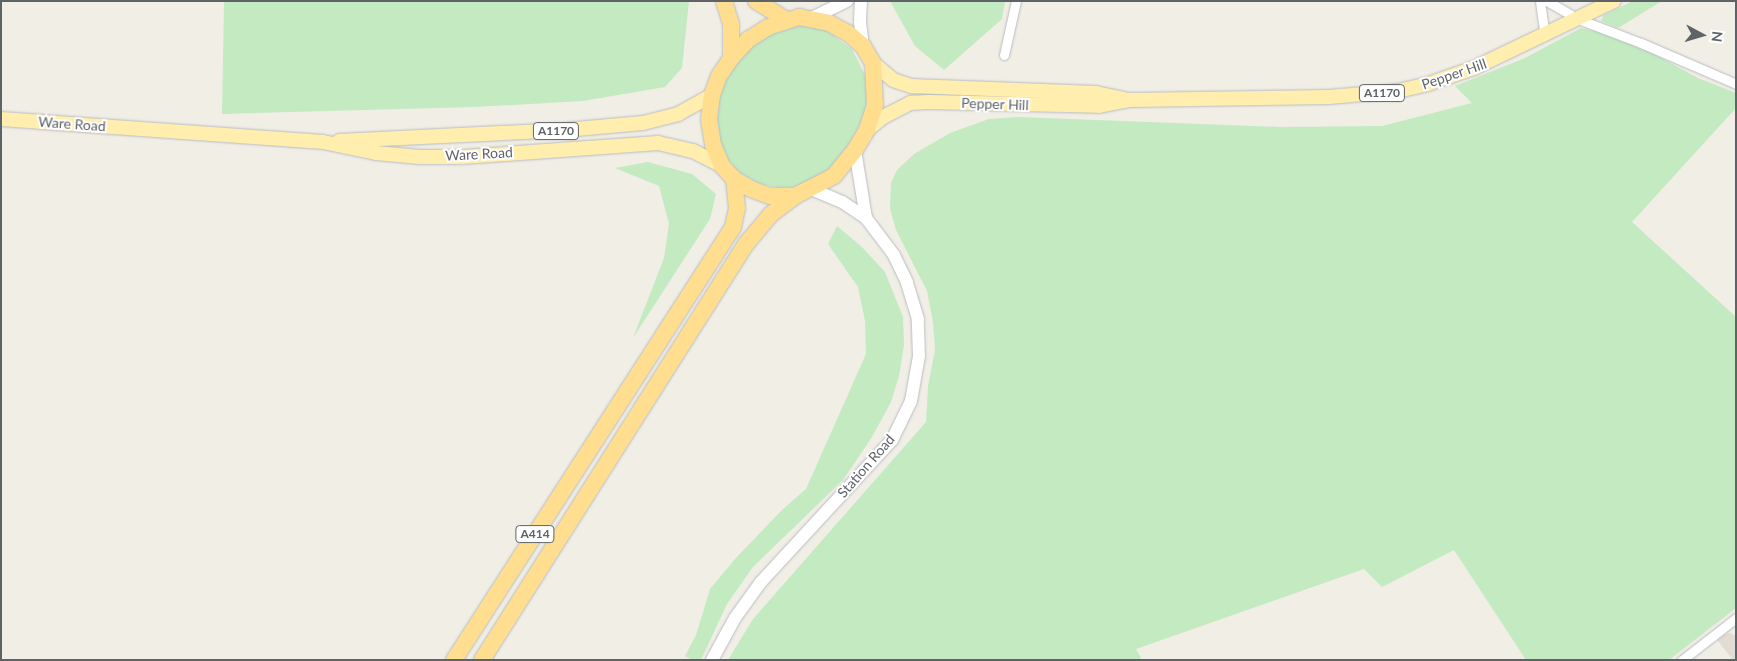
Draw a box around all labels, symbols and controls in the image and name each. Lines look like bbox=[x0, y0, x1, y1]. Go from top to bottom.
north arrow bbox=[1677, 10, 1727, 60]
text: N bbox=[1708, 30, 1726, 43]
street label: Pepper Hill bbox=[1419, 55, 1489, 93]
road number: A1170 bbox=[1358, 84, 1406, 102]
street label: Pepper Hill bbox=[961, 94, 1029, 114]
street label: Ware Road bbox=[38, 113, 106, 135]
road number: A1170 bbox=[532, 122, 580, 140]
street label: Ware Road bbox=[445, 144, 513, 164]
street label: Station Road bbox=[834, 431, 898, 501]
road number: A414 bbox=[515, 524, 555, 544]

